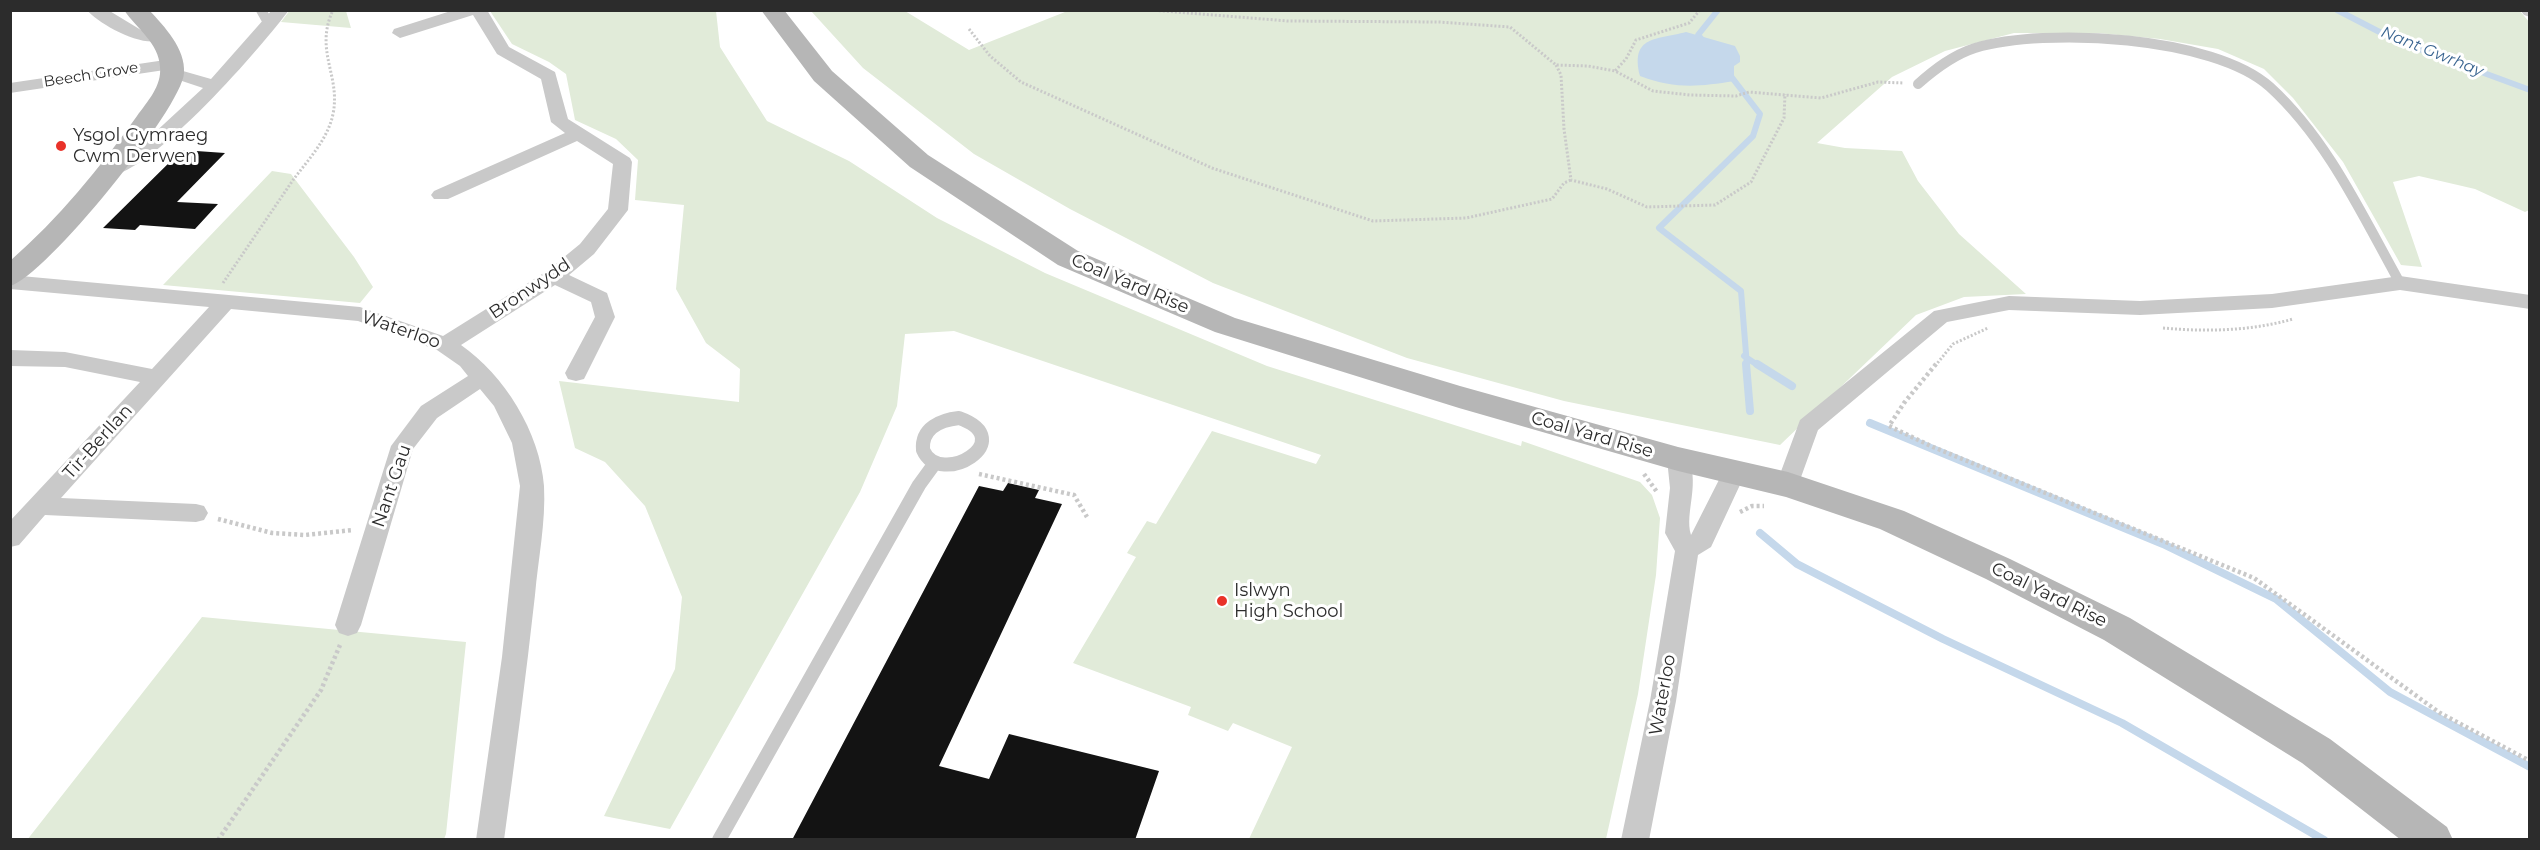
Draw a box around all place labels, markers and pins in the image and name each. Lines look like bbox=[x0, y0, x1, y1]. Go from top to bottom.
place label: Ysgol Gymraeg Cwm Derwen bbox=[73, 125, 208, 168]
marker: Ysgol Gymraeg Cwm Derwen bbox=[54, 139, 68, 153]
place label: Islwyn High School bbox=[1234, 580, 1343, 622]
marker: Islwyn High School bbox=[1215, 594, 1229, 608]

